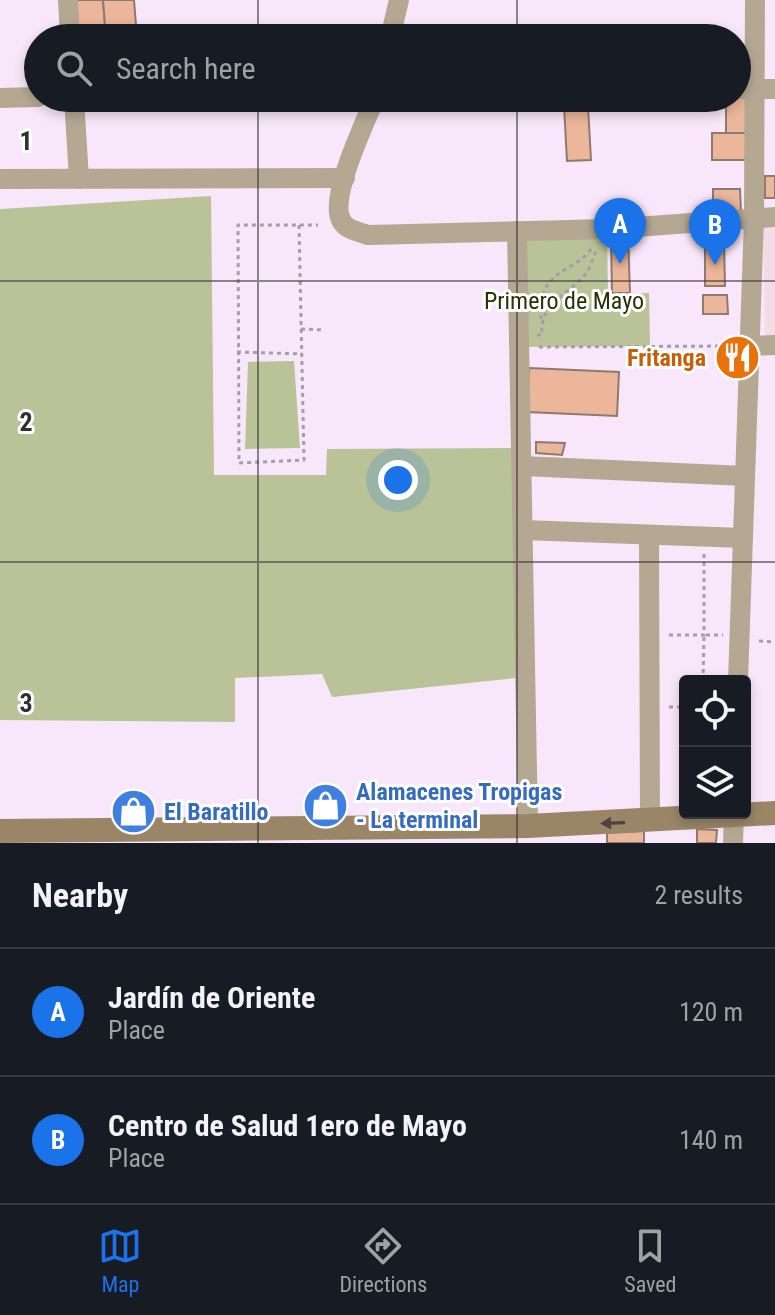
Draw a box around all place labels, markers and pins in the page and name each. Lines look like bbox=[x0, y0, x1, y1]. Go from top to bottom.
pin: A bbox=[594, 198, 646, 264]
pin: B bbox=[689, 199, 741, 265]
restaurant icon: Fritanga bbox=[713, 334, 761, 382]
place label: Fritanga bbox=[627, 344, 706, 372]
place label: Alamacenes Tropigas - La terminal bbox=[356, 778, 562, 834]
shop icon: Alamacenes Tropigas - La terminal bbox=[301, 782, 349, 830]
shop icon: El Baratillo bbox=[109, 788, 157, 836]
place label: El Baratillo bbox=[164, 798, 269, 826]

